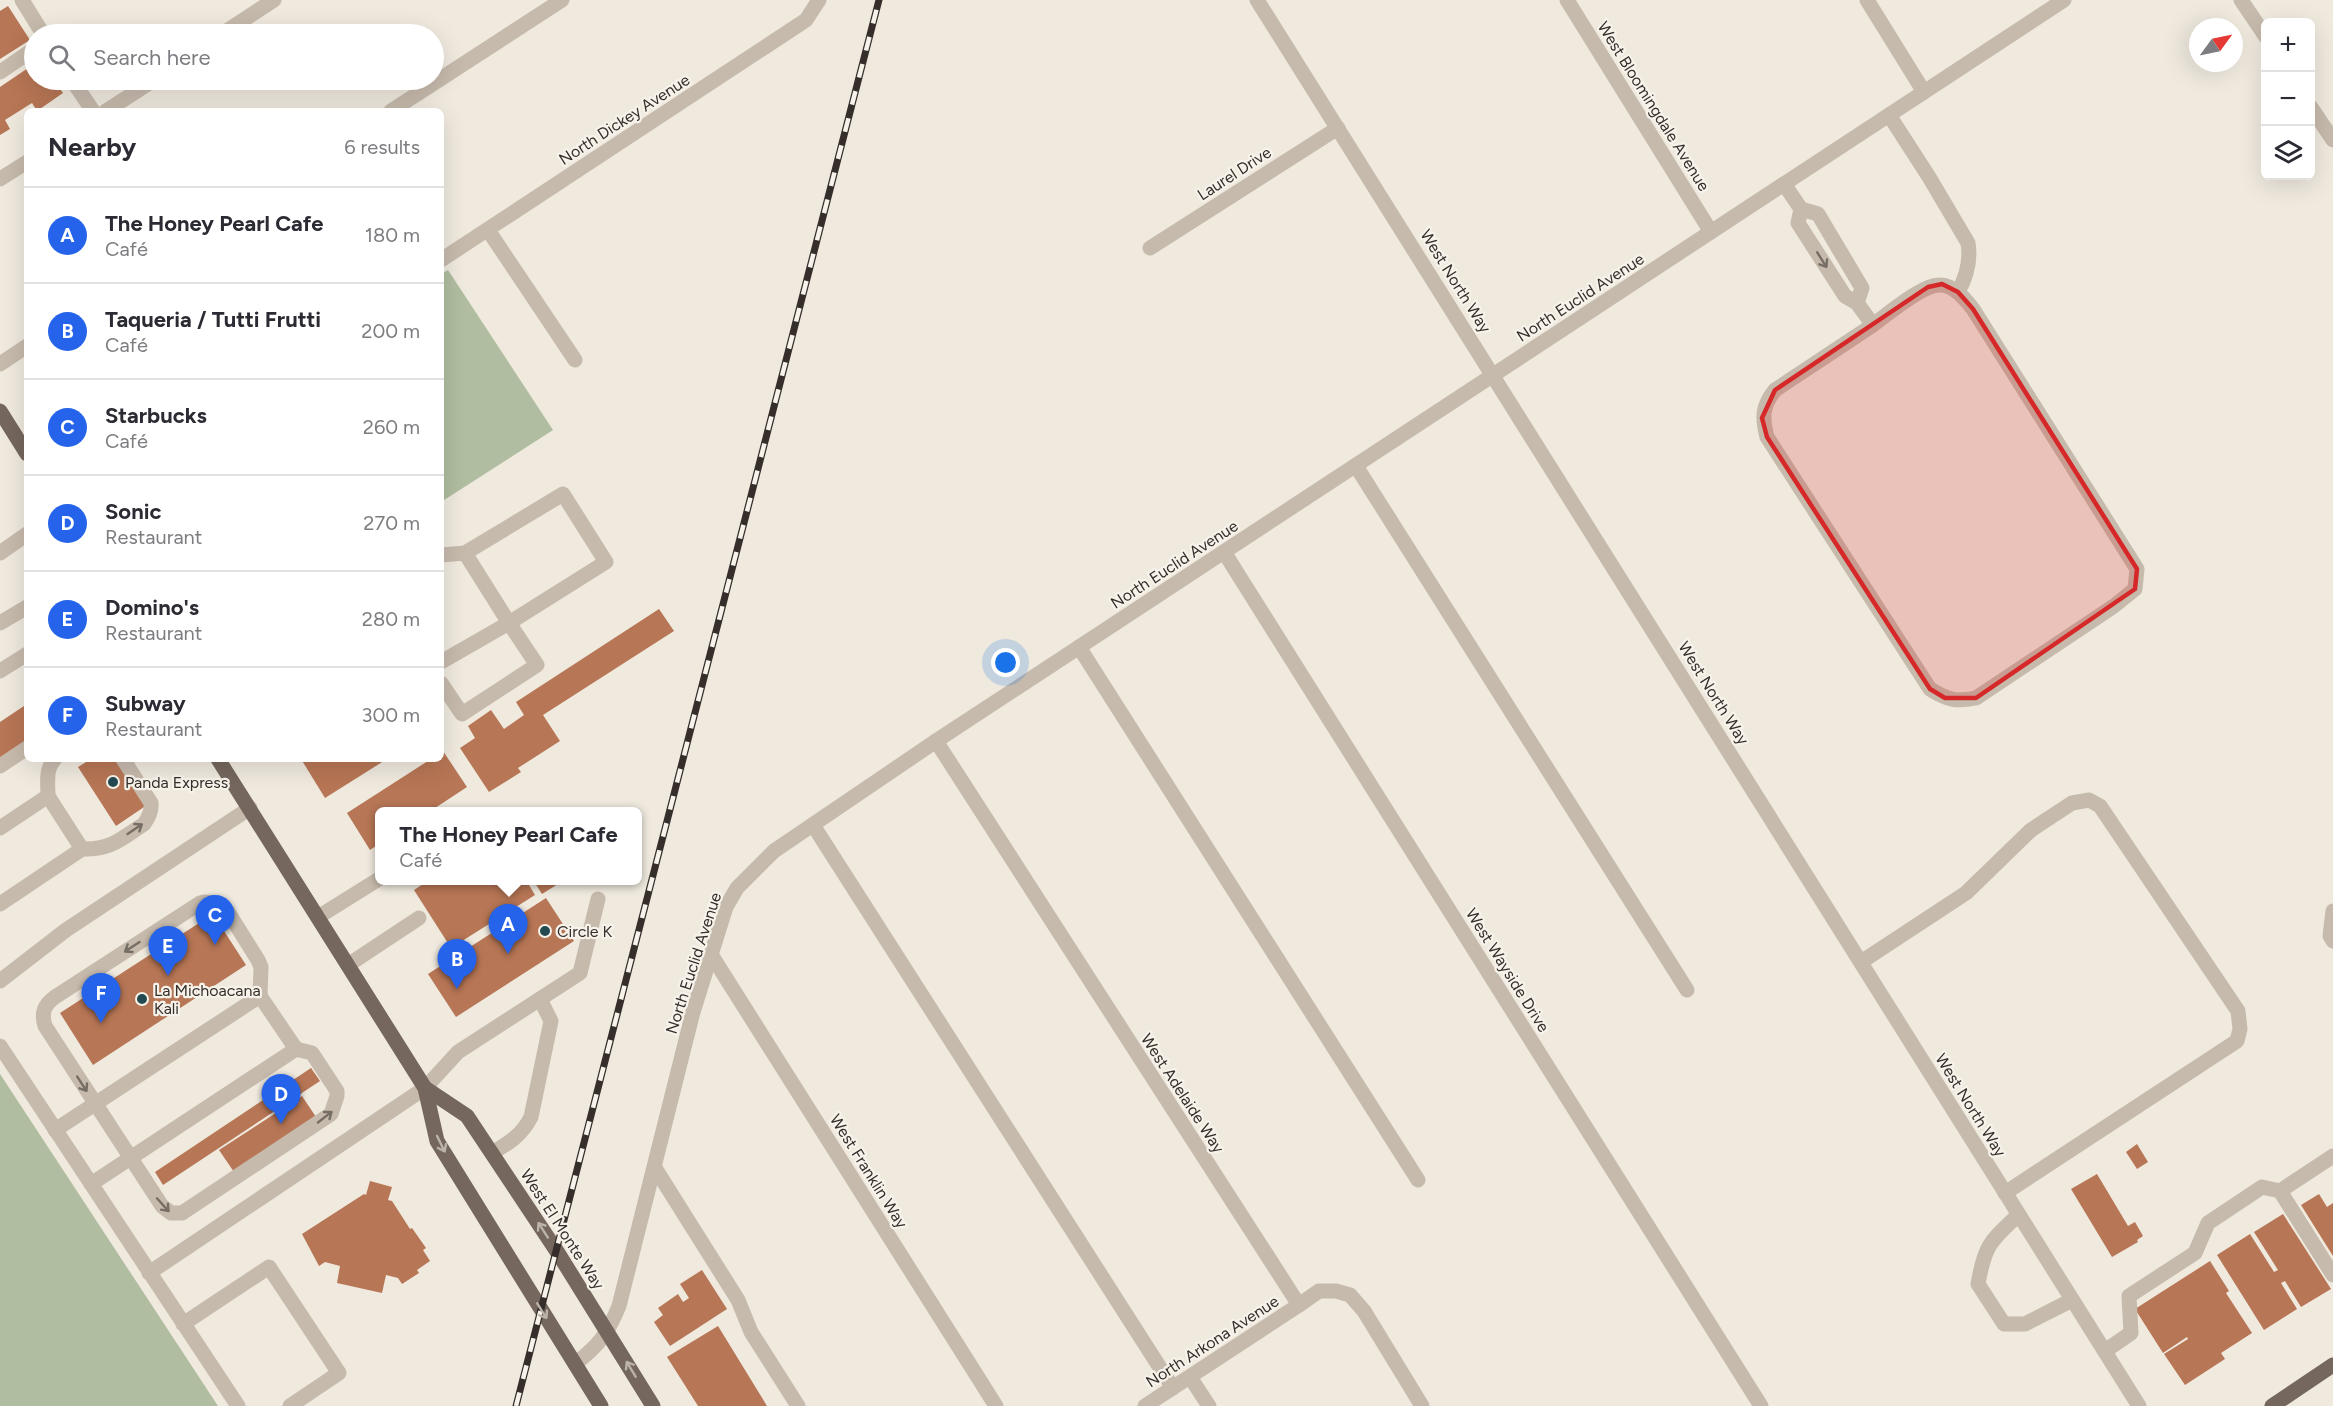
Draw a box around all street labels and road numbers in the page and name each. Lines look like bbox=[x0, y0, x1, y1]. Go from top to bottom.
street label: West Bloomingdale Avenue bbox=[1594, 18, 1714, 195]
street label: North Dickey Avenue bbox=[555, 70, 693, 169]
street label: Laurel Drive bbox=[1194, 142, 1275, 204]
street label: West North Way bbox=[1416, 226, 1495, 337]
street label: North Euclid Avenue bbox=[1513, 249, 1648, 346]
street label: North Euclid Avenue bbox=[1107, 516, 1242, 613]
street label: West North Way bbox=[1674, 638, 1753, 749]
street label: North Euclid Avenue bbox=[662, 890, 725, 1036]
street label: West Wayside Drive bbox=[1462, 905, 1553, 1036]
street label: West Adelaide Way bbox=[1137, 1030, 1229, 1157]
street label: West North Way bbox=[1931, 1050, 2010, 1161]
street label: West Franklin Way bbox=[826, 1111, 912, 1232]
street label: West El Monte Way bbox=[517, 1166, 609, 1293]
street label: North Arkona Avenue bbox=[1142, 1291, 1282, 1391]

